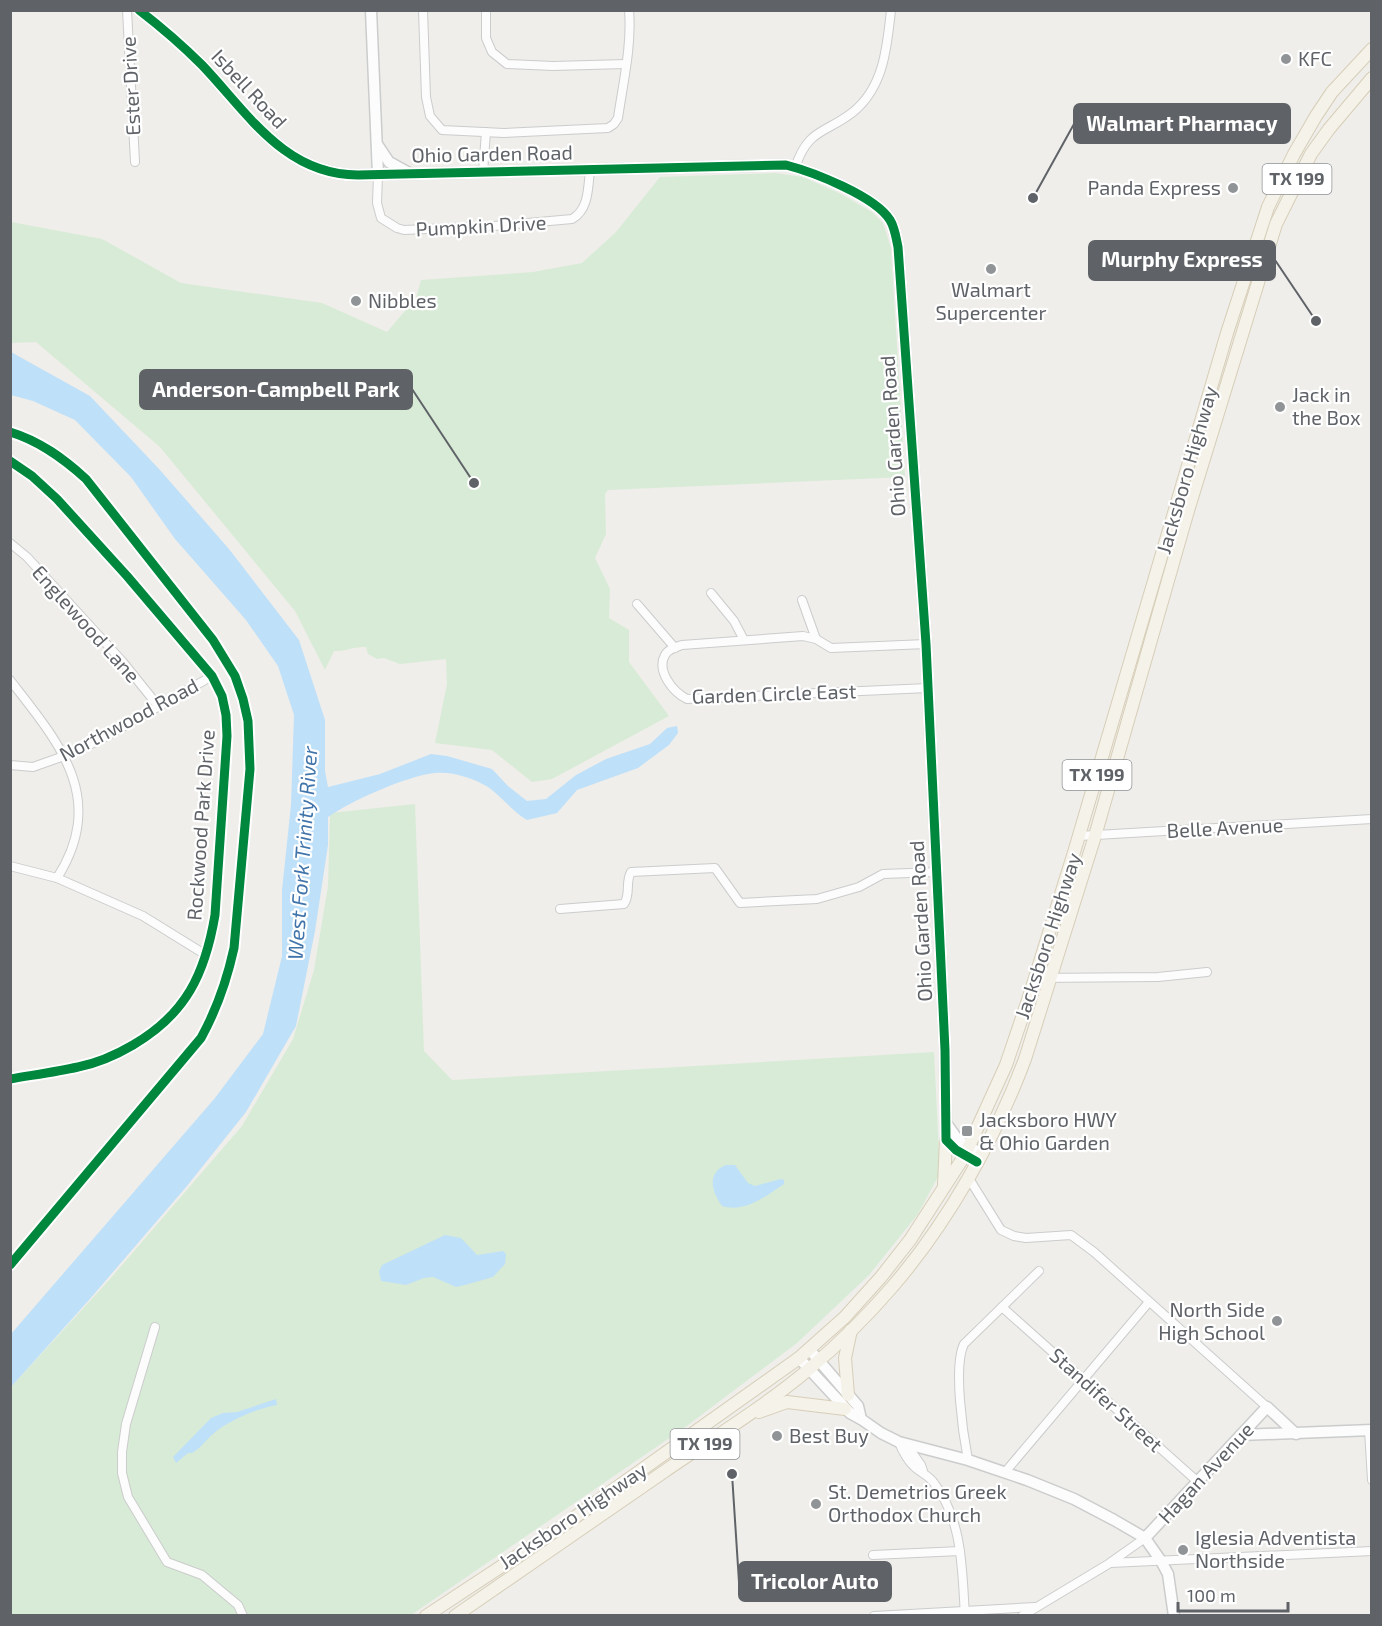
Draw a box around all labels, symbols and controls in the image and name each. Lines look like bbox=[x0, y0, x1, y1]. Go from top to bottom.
street label: Ester Drive bbox=[115, 36, 145, 136]
street label: Isbell Road bbox=[207, 44, 292, 133]
place label: KFC bbox=[1298, 46, 1332, 70]
marker: KFC bbox=[1279, 52, 1293, 66]
callout: Walmart Pharmacy bbox=[1074, 104, 1290, 143]
text: Walmart Pharmacy bbox=[1086, 110, 1278, 136]
street label: Ohio Garden Road bbox=[411, 140, 573, 166]
road number: TX 199 bbox=[1262, 164, 1332, 194]
place label: Panda Express bbox=[1088, 175, 1221, 199]
marker: Panda Express bbox=[1226, 181, 1240, 195]
street label: Pumpkin Drive bbox=[415, 210, 547, 240]
callout: Murphy Express bbox=[1089, 241, 1275, 280]
text: Murphy Express bbox=[1101, 246, 1263, 272]
marker: Walmart Supercenter bbox=[984, 262, 998, 276]
place label: Walmart Supercenter bbox=[935, 277, 1047, 324]
place label: Nibbles bbox=[368, 288, 437, 312]
marker: Nibbles bbox=[349, 294, 363, 308]
street label: Ohio Garden Road bbox=[874, 355, 910, 517]
callout: Anderson-Campbell Park bbox=[140, 370, 412, 409]
text: Anderson-Campbell Park bbox=[152, 376, 400, 401]
place label: Jack in the Box bbox=[1292, 382, 1361, 429]
street label: Jacksboro Highway bbox=[1151, 383, 1222, 556]
marker: Jack in the Box bbox=[1273, 400, 1287, 414]
street label: Englewood Lane bbox=[28, 560, 146, 687]
street label: Northwood Road bbox=[55, 672, 202, 766]
street label: Garden Circle East bbox=[691, 678, 857, 708]
street label: Rockwood Park Drive bbox=[181, 729, 219, 921]
water label: West Fork Trinity River bbox=[282, 744, 322, 961]
road number: TX 199 bbox=[1062, 760, 1132, 790]
street label: Belle Avenue bbox=[1166, 812, 1284, 842]
street label: Ohio Garden Road bbox=[904, 840, 936, 1002]
street label: Jacksboro Highway bbox=[1009, 849, 1085, 1022]
place label: Jacksboro HWY & Ohio Garden bbox=[979, 1107, 1118, 1154]
marker: Jacksboro HWY & Ohio Garden bbox=[960, 1124, 974, 1138]
place label: North Side High School bbox=[1158, 1297, 1265, 1344]
marker: North Side High School bbox=[1270, 1314, 1284, 1328]
street label: Standifer Street bbox=[1045, 1342, 1168, 1456]
street label: Hagan Avenue bbox=[1153, 1417, 1258, 1528]
place label: Best Buy bbox=[789, 1423, 869, 1447]
road number: TX 199 bbox=[670, 1429, 740, 1459]
marker: Best Buy bbox=[770, 1429, 784, 1443]
street label: Jacksboro Highway bbox=[494, 1457, 651, 1574]
place label: St. Demetrios Greek Orthodox Church bbox=[828, 1479, 1007, 1526]
marker: St. Demetrios Greek Orthodox Church bbox=[809, 1497, 823, 1511]
place label: Iglesia Adventista Northside bbox=[1195, 1525, 1356, 1572]
marker: Iglesia Adventista Northside bbox=[1176, 1543, 1190, 1557]
callout: Tricolor Auto bbox=[739, 1562, 891, 1601]
text: Tricolor Auto bbox=[751, 1568, 879, 1593]
scale bar bbox=[1178, 1575, 1288, 1613]
text: 100 m bbox=[1187, 1584, 1236, 1606]

